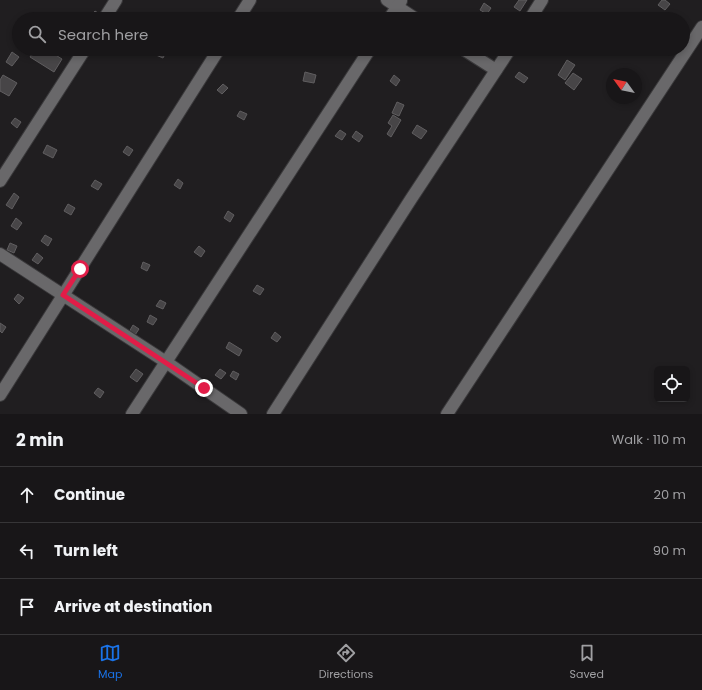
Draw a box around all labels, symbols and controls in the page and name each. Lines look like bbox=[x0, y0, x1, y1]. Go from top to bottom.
search box bbox=[12, 12, 690, 56]
icon: search bbox=[26, 23, 48, 45]
text: Search here bbox=[58, 24, 148, 45]
north arrow bbox=[606, 68, 642, 104]
route start bbox=[71, 260, 89, 278]
map controls bbox=[654, 366, 690, 402]
button: locate bbox=[654, 366, 690, 402]
route end bbox=[195, 379, 213, 397]
text: 2 min bbox=[16, 428, 64, 452]
text: Walk · 110 m bbox=[612, 430, 686, 449]
icon: ahead bbox=[16, 484, 38, 506]
text: Continue bbox=[54, 484, 125, 505]
text: 20 m bbox=[653, 485, 686, 504]
icon: left bbox=[16, 540, 38, 562]
text: Turn left bbox=[54, 540, 118, 561]
text: 90 m bbox=[653, 541, 686, 560]
icon: arrive bbox=[16, 596, 38, 618]
text: Arrive at destination bbox=[54, 596, 212, 617]
tab: Map bbox=[98, 642, 122, 683]
tab: Directions bbox=[319, 642, 373, 683]
tab: Saved bbox=[570, 642, 604, 683]

